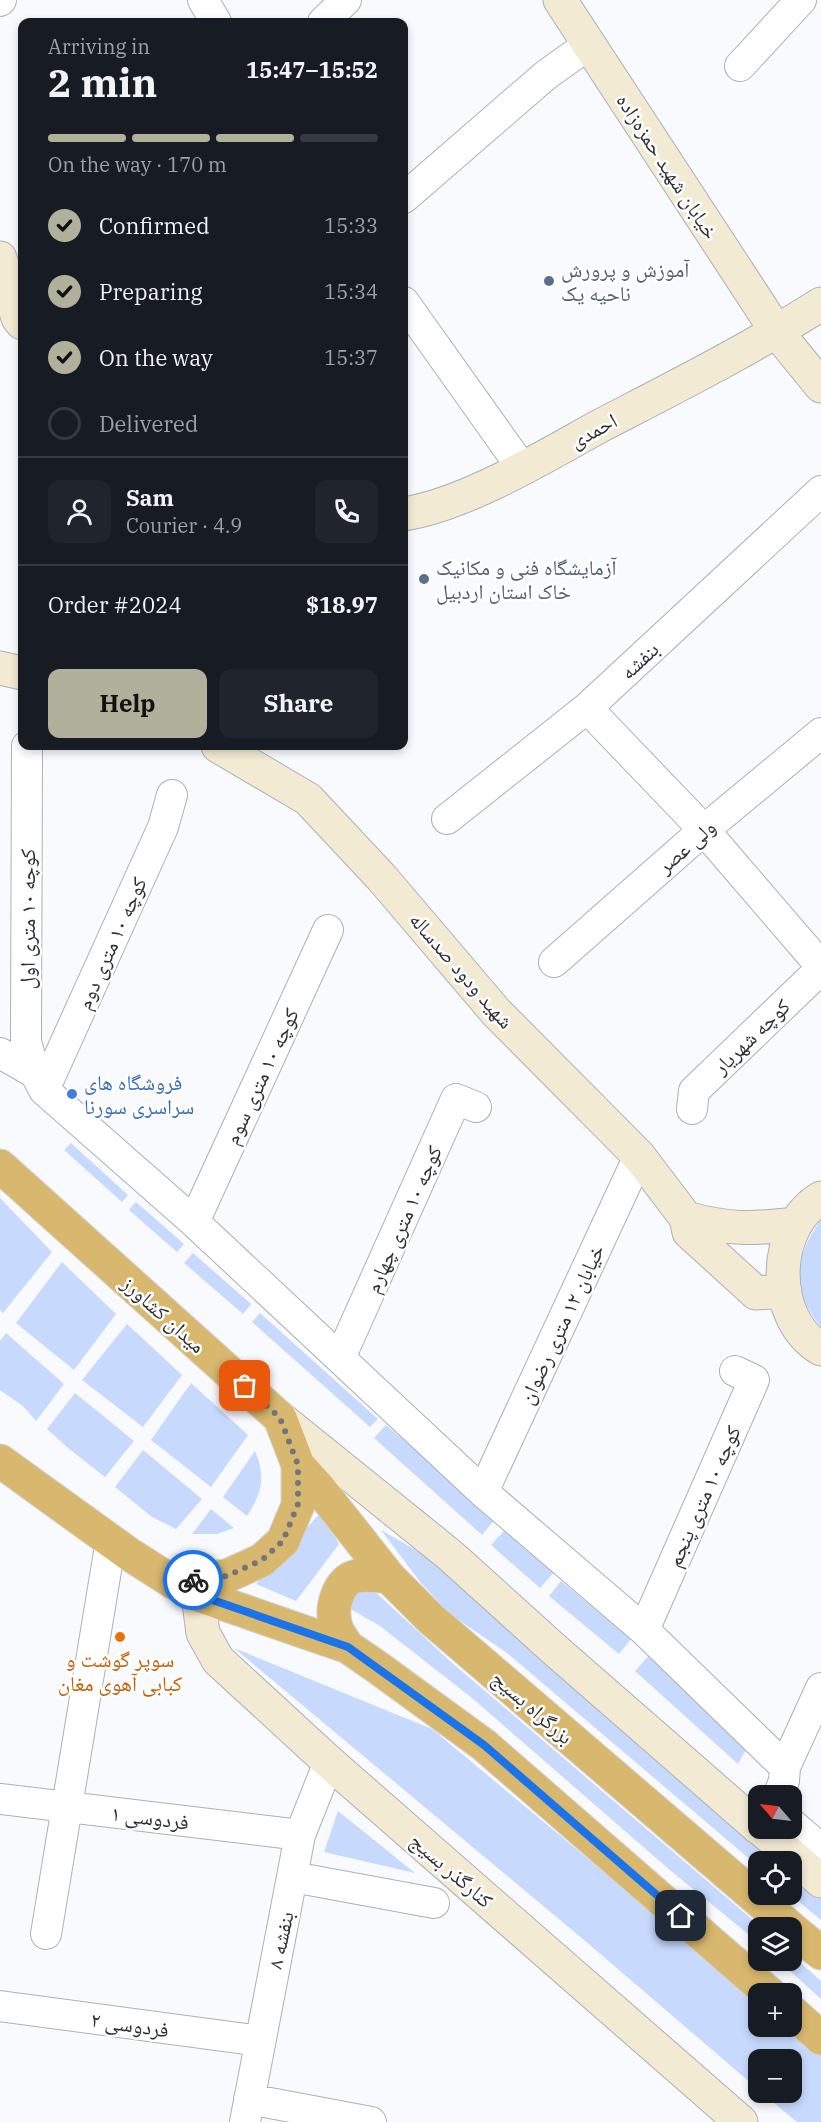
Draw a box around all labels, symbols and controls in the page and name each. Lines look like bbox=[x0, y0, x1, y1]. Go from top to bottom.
text: Arriving in bbox=[48, 33, 150, 60]
text: 15:47–15:52 bbox=[246, 55, 378, 84]
text: 2 min bbox=[48, 57, 157, 108]
street label: خیابان شهید حمزه‌زاده bbox=[610, 88, 726, 244]
text: On the way · 170 m bbox=[48, 151, 227, 178]
icon: check bbox=[48, 209, 81, 242]
text: Confirmed bbox=[99, 211, 210, 240]
text: 15:33 bbox=[324, 212, 378, 239]
place label: آموزش و پرورش ناحیه یک bbox=[561, 255, 690, 307]
marker: آموزش و پرورش ناحیه یک bbox=[542, 274, 556, 288]
icon: check bbox=[48, 275, 81, 308]
text: Preparing bbox=[99, 277, 203, 306]
text: 15:34 bbox=[324, 278, 378, 305]
icon: check bbox=[48, 341, 81, 374]
text: On the way bbox=[99, 343, 213, 372]
text: 15:37 bbox=[324, 344, 378, 371]
street label: احمدی bbox=[564, 406, 622, 454]
text: Delivered bbox=[99, 409, 198, 438]
button: person bbox=[48, 480, 111, 543]
button: phone bbox=[315, 480, 378, 543]
text: Sam bbox=[126, 483, 174, 512]
text: Courier · 4.9 bbox=[126, 512, 242, 539]
place label: آزمایشگاه فنی و مکانیک خاک استان اردبیل bbox=[436, 553, 617, 605]
marker: آزمایشگاه فنی و مکانیک خاک استان اردبیل bbox=[417, 572, 431, 586]
text: Order #2024 bbox=[48, 590, 182, 619]
text: $18.97 bbox=[306, 590, 378, 619]
street label: بنفشه bbox=[614, 635, 664, 685]
button: Help bbox=[48, 669, 207, 738]
button: Share bbox=[219, 669, 378, 738]
street label: ولی عصر bbox=[650, 813, 721, 880]
street label: کوچه ۱۰ متری اول bbox=[13, 848, 41, 989]
street label: کوچه ۱۰ متری دوم bbox=[69, 872, 154, 1014]
street label: شهید ودود صدساله bbox=[404, 906, 520, 1034]
street label: کوچه شهریار bbox=[706, 992, 796, 1081]
street label: کوچه ۱۰ متری سوم bbox=[217, 1003, 306, 1149]
place label: فروشگاه های سراسری سورنا bbox=[84, 1068, 194, 1120]
marker: فروشگاه های سراسری سورنا bbox=[65, 1087, 79, 1101]
street label: کوچه ۱۰ متری چهارم bbox=[358, 1141, 449, 1298]
street label: خیابان ۱۲ متری رضوان bbox=[512, 1239, 610, 1409]
street label: میدان کشاورز bbox=[116, 1268, 212, 1359]
pin bbox=[219, 1360, 270, 1411]
icon: bag bbox=[228, 1369, 261, 1402]
street label: کوچه ۱۰ متری پنجم bbox=[659, 1421, 748, 1571]
courier bbox=[163, 1550, 223, 1610]
icon: bike bbox=[177, 1564, 210, 1597]
marker: سوپر گوشت و کبابی آهوی مغان bbox=[113, 1630, 127, 1644]
place label: سوپر گوشت و کبابی آهوی مغان bbox=[58, 1645, 183, 1697]
street label: بزرگراه بسیج bbox=[486, 1664, 580, 1750]
north arrow bbox=[748, 1785, 802, 1839]
map controls bbox=[748, 1785, 802, 2103]
street label: فردوسی ۱ bbox=[109, 1798, 191, 1836]
street label: کنارگذر بسیج bbox=[405, 1826, 500, 1914]
button: locate bbox=[748, 1851, 802, 1905]
pin bbox=[655, 1890, 706, 1941]
icon: home bbox=[664, 1899, 697, 1932]
street label: بنفشه ۸ bbox=[260, 1909, 300, 1971]
button: layers bbox=[748, 1917, 802, 1971]
button: + bbox=[748, 1983, 802, 2037]
street label: فردوسی ۲ bbox=[89, 2005, 171, 2043]
button: − bbox=[748, 2049, 802, 2103]

